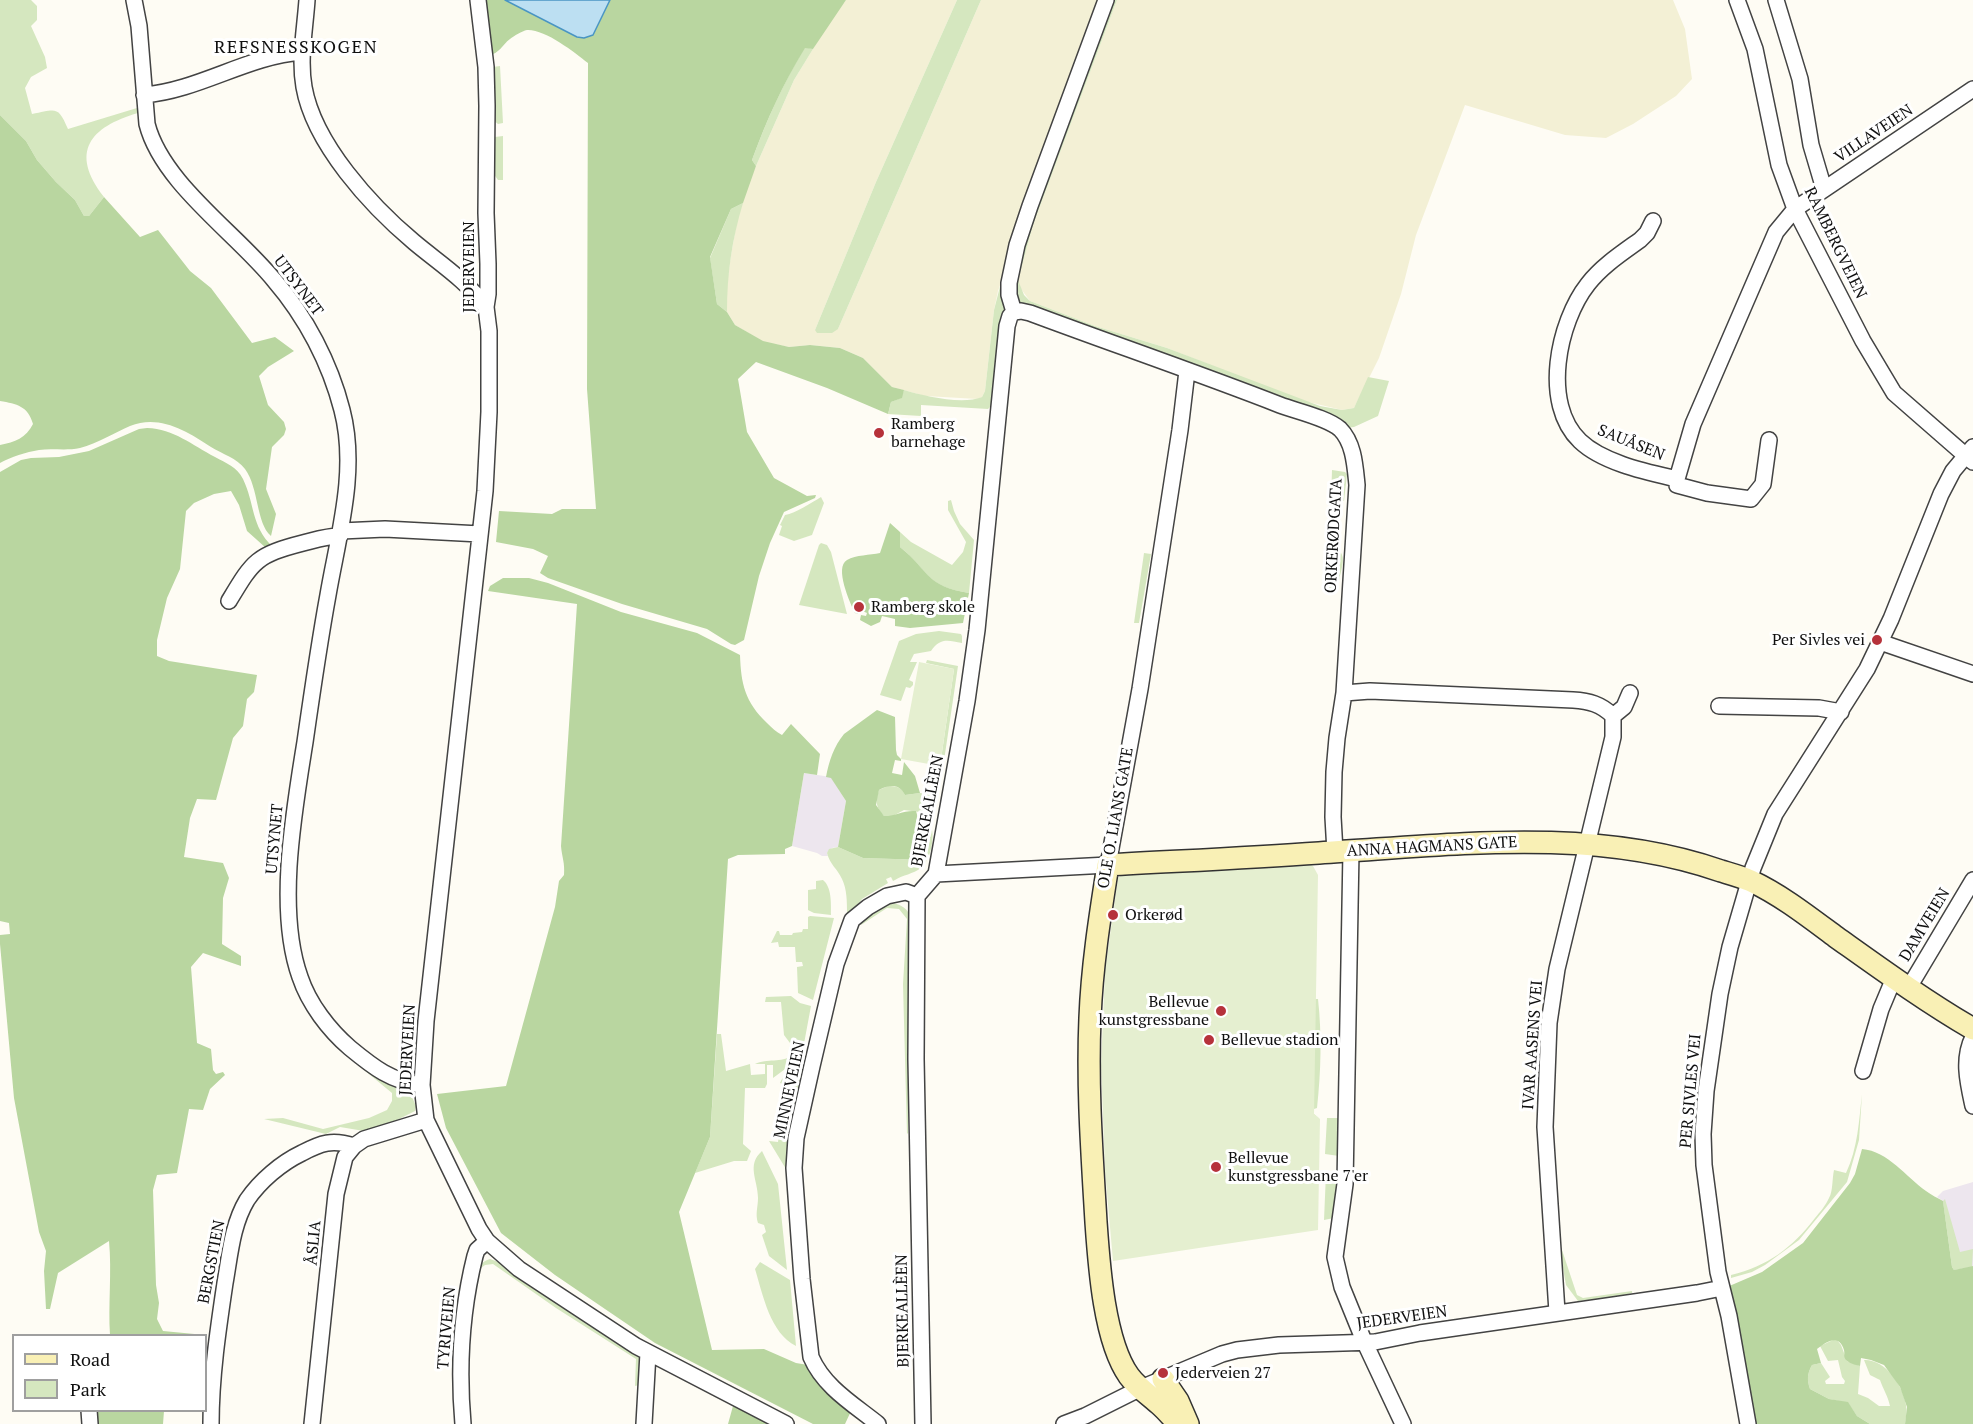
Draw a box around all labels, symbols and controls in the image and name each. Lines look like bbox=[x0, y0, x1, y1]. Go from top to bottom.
district label: REFSNESSKOGEN bbox=[214, 37, 378, 59]
street label: VILLAVEIEN bbox=[1831, 101, 1917, 167]
street label: RAMBERGVEIEN bbox=[1800, 184, 1870, 302]
street label: JEDERVEIEN bbox=[459, 221, 479, 313]
street label: UTSYNET bbox=[269, 252, 327, 320]
place label: Ramberg barnehage bbox=[891, 414, 965, 452]
street label: SAUÅSEN bbox=[1595, 421, 1667, 465]
marker: Ramberg barnehage bbox=[872, 426, 886, 440]
street label: ORKERØDGATA bbox=[1321, 478, 1347, 594]
place label: Ramberg skole bbox=[871, 597, 975, 617]
marker: Ramberg skole bbox=[852, 600, 866, 614]
place label: Per Sivles vei bbox=[1772, 630, 1865, 650]
marker: Per Sivles vei bbox=[1870, 633, 1884, 647]
street label: OLE O. LIANS GATE bbox=[1094, 746, 1138, 890]
street label: BJERKEALLÈEN bbox=[908, 754, 948, 868]
street label: UTSYNET bbox=[262, 803, 288, 875]
street label: ANNA HAGMANS GATE bbox=[1346, 833, 1518, 861]
street label: DAMVEIEN bbox=[1896, 885, 1954, 965]
place label: Orkerød bbox=[1125, 905, 1183, 925]
marker: Orkerød bbox=[1106, 908, 1120, 922]
street label: IVAR AASENS VEI bbox=[1519, 980, 1547, 1110]
place label: Bellevue kunstgressbane bbox=[1098, 992, 1209, 1030]
street label: JEDERVEIEN bbox=[396, 1004, 420, 1096]
marker: Bellevue kunstgressbane bbox=[1214, 1004, 1228, 1018]
place label: Bellevue stadion bbox=[1221, 1030, 1339, 1050]
marker: Bellevue stadion bbox=[1202, 1033, 1216, 1047]
street label: PER SIVLES VEI bbox=[1676, 1033, 1706, 1149]
street label: MINNEVEIEN bbox=[770, 1040, 810, 1140]
place label: Bellevue kunstgressbane 7'er bbox=[1228, 1148, 1368, 1186]
marker: Bellevue kunstgressbane 7'er bbox=[1209, 1160, 1223, 1174]
street label: BERGSTIEN bbox=[194, 1218, 230, 1306]
street label: ÅSLIA bbox=[302, 1220, 326, 1266]
street label: BJERKEALLÈEN bbox=[892, 1254, 914, 1368]
street label: TYRIVEIEN bbox=[434, 1286, 460, 1370]
street label: JEDERVEIEN bbox=[1355, 1302, 1449, 1334]
legend bbox=[12, 1334, 207, 1412]
text: Road bbox=[70, 1347, 110, 1371]
place label: Jederveien 27 bbox=[1175, 1363, 1271, 1383]
marker: Jederveien 27 bbox=[1156, 1366, 1170, 1380]
text: Park bbox=[70, 1377, 106, 1401]

